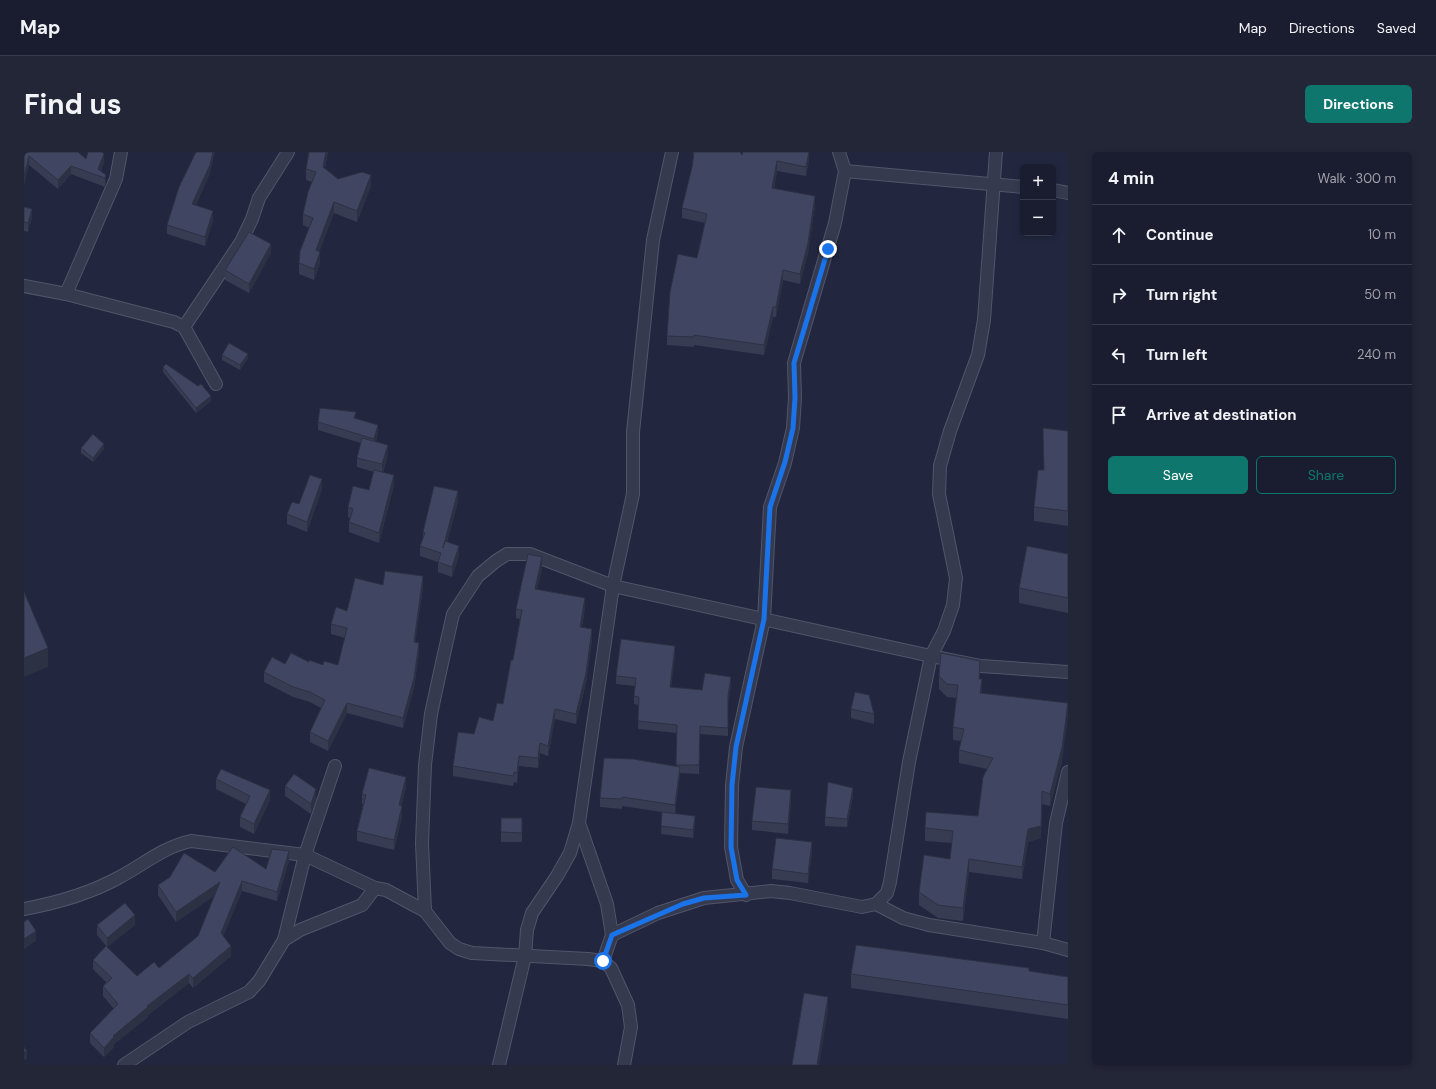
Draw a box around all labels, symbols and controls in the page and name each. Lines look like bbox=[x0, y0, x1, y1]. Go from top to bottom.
text: Map bbox=[20, 15, 60, 40]
text: Map bbox=[1239, 19, 1267, 37]
text: Directions bbox=[1289, 19, 1355, 37]
text: Saved bbox=[1377, 19, 1416, 37]
button: Directions bbox=[1305, 85, 1412, 123]
text: Find us bbox=[24, 86, 122, 123]
map controls bbox=[1020, 164, 1056, 236]
button: + bbox=[1020, 164, 1056, 200]
text: 4 min bbox=[1108, 167, 1154, 189]
text: Walk · 300 m bbox=[1318, 170, 1396, 187]
button: − bbox=[1020, 200, 1056, 236]
icon: ahead bbox=[1108, 224, 1130, 246]
text: Continue bbox=[1146, 225, 1214, 245]
text: 10 m bbox=[1368, 226, 1396, 243]
route end bbox=[819, 240, 837, 258]
icon: right bbox=[1108, 284, 1130, 306]
text: Turn right bbox=[1146, 285, 1217, 305]
text: 50 m bbox=[1364, 286, 1396, 303]
icon: left bbox=[1108, 344, 1130, 366]
text: Turn left bbox=[1146, 345, 1207, 365]
text: 240 m bbox=[1357, 346, 1396, 363]
icon: arrive bbox=[1108, 404, 1130, 426]
text: Arrive at destination bbox=[1146, 405, 1297, 425]
button: Save bbox=[1108, 456, 1248, 494]
button: Share bbox=[1256, 456, 1396, 494]
route start bbox=[594, 952, 612, 970]

